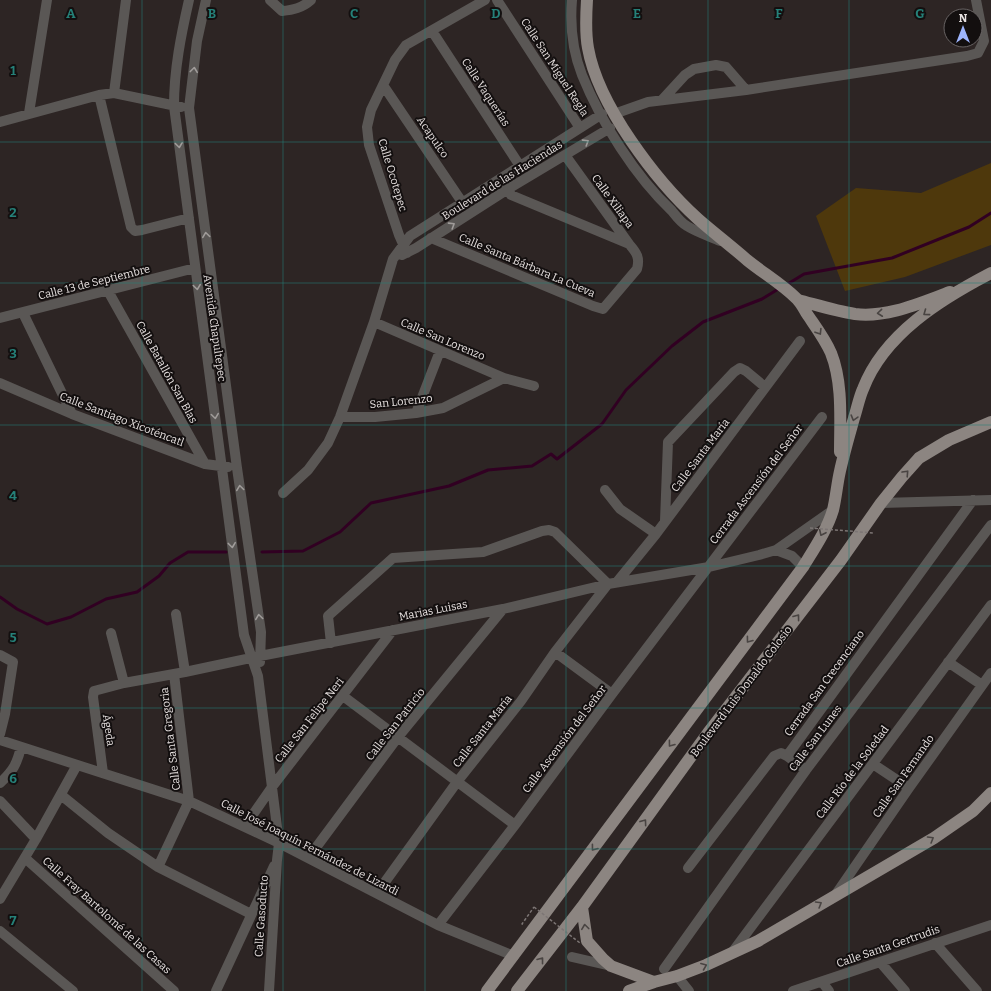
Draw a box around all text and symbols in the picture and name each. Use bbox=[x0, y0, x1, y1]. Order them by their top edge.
text: A bbox=[66, 6, 76, 21]
text: B bbox=[208, 6, 216, 21]
text: C bbox=[350, 6, 358, 21]
text: D bbox=[491, 6, 501, 21]
text: E bbox=[633, 6, 641, 21]
text: F bbox=[775, 6, 783, 21]
text: G bbox=[915, 6, 925, 21]
north arrow bbox=[943, 8, 983, 48]
text: N bbox=[959, 12, 968, 25]
street label: Calle San Miguel Regla bbox=[518, 16, 591, 119]
street label: Calle Vaquerías bbox=[459, 56, 512, 129]
text: 1 bbox=[10, 63, 16, 78]
one-way arrow bbox=[189, 66, 198, 73]
street label: Acapulco bbox=[414, 114, 451, 161]
street label: Calle Ocotepec bbox=[375, 137, 410, 213]
street label: Boulevard de las Haciendas bbox=[440, 138, 565, 223]
one-way arrow bbox=[582, 139, 589, 147]
one-way arrow bbox=[174, 142, 183, 148]
street label: Calle Xiliapa bbox=[589, 172, 636, 231]
text: 2 bbox=[9, 205, 17, 220]
one-way arrow bbox=[448, 222, 455, 230]
street label: Calle Santa Bárbara La Cueva bbox=[457, 231, 597, 300]
one-way arrow bbox=[202, 232, 211, 238]
street label: Calle 13 de Septiembre bbox=[37, 262, 151, 303]
street label: Avenida Chapultepec bbox=[201, 274, 229, 383]
one-way arrow bbox=[192, 284, 201, 291]
one-way arrow bbox=[877, 308, 883, 317]
one-way arrow bbox=[923, 309, 930, 316]
street label: Calle San Lorenzo bbox=[399, 316, 487, 363]
street label: Calle Batallón San Blas bbox=[133, 319, 200, 426]
one-way arrow bbox=[814, 328, 822, 335]
text: 3 bbox=[9, 346, 17, 361]
street label: Calle Santiago Xicoténcatl bbox=[58, 390, 186, 449]
street label: San Lorenzo bbox=[369, 392, 433, 411]
one-way arrow bbox=[210, 413, 219, 419]
one-way arrow bbox=[850, 414, 859, 421]
street label: Calle Santa María bbox=[669, 416, 732, 494]
street label: Cerrada Ascensión del Señor bbox=[707, 422, 806, 547]
one-way arrow bbox=[901, 470, 908, 478]
one-way arrow bbox=[236, 485, 245, 491]
text: 4 bbox=[9, 488, 17, 503]
one-way arrow bbox=[819, 528, 827, 536]
one-way arrow bbox=[228, 542, 237, 548]
street label: Marias Luisas bbox=[398, 597, 468, 624]
one-way arrow bbox=[255, 614, 264, 620]
one-way arrow bbox=[792, 615, 799, 622]
street label: Boulevard Luis Donaldo Colosio bbox=[688, 623, 795, 759]
street label: Cerrada San Crecenciano bbox=[782, 628, 867, 739]
text: 5 bbox=[9, 630, 17, 645]
one-way arrow bbox=[747, 635, 754, 642]
street label: Calle San Felipe Neri bbox=[272, 675, 347, 765]
street label: Calle Ascensión del Señor bbox=[520, 683, 609, 796]
street label: Calle San Patricio bbox=[363, 685, 428, 763]
street label: Calle Santa Gregoria bbox=[158, 687, 183, 791]
street label: Calle Santa María bbox=[450, 692, 515, 770]
street label: Calle San Lunes bbox=[786, 702, 845, 774]
street label: Ágeda bbox=[100, 713, 118, 747]
street label: Calle Río de la Soledad bbox=[813, 723, 892, 821]
street label: Calle San Fernando bbox=[870, 732, 937, 820]
one-way arrow bbox=[669, 739, 676, 746]
text: 6 bbox=[9, 771, 17, 786]
street label: Calle José Joaquín Fernández de Lizardi bbox=[219, 797, 402, 899]
one-way arrow bbox=[639, 820, 646, 827]
one-way arrow bbox=[927, 837, 934, 844]
one-way arrow bbox=[591, 844, 598, 851]
street label: Calle Fray Bartolomé de las Casas bbox=[40, 854, 174, 977]
street label: Calle Gasoducto bbox=[252, 875, 271, 957]
one-way arrow bbox=[815, 902, 822, 909]
text: 7 bbox=[10, 913, 17, 928]
street label: Calle Santa Gertrudis bbox=[835, 923, 942, 970]
one-way arrow bbox=[581, 924, 590, 931]
one-way arrow bbox=[537, 958, 544, 965]
one-way arrow bbox=[701, 962, 708, 970]

